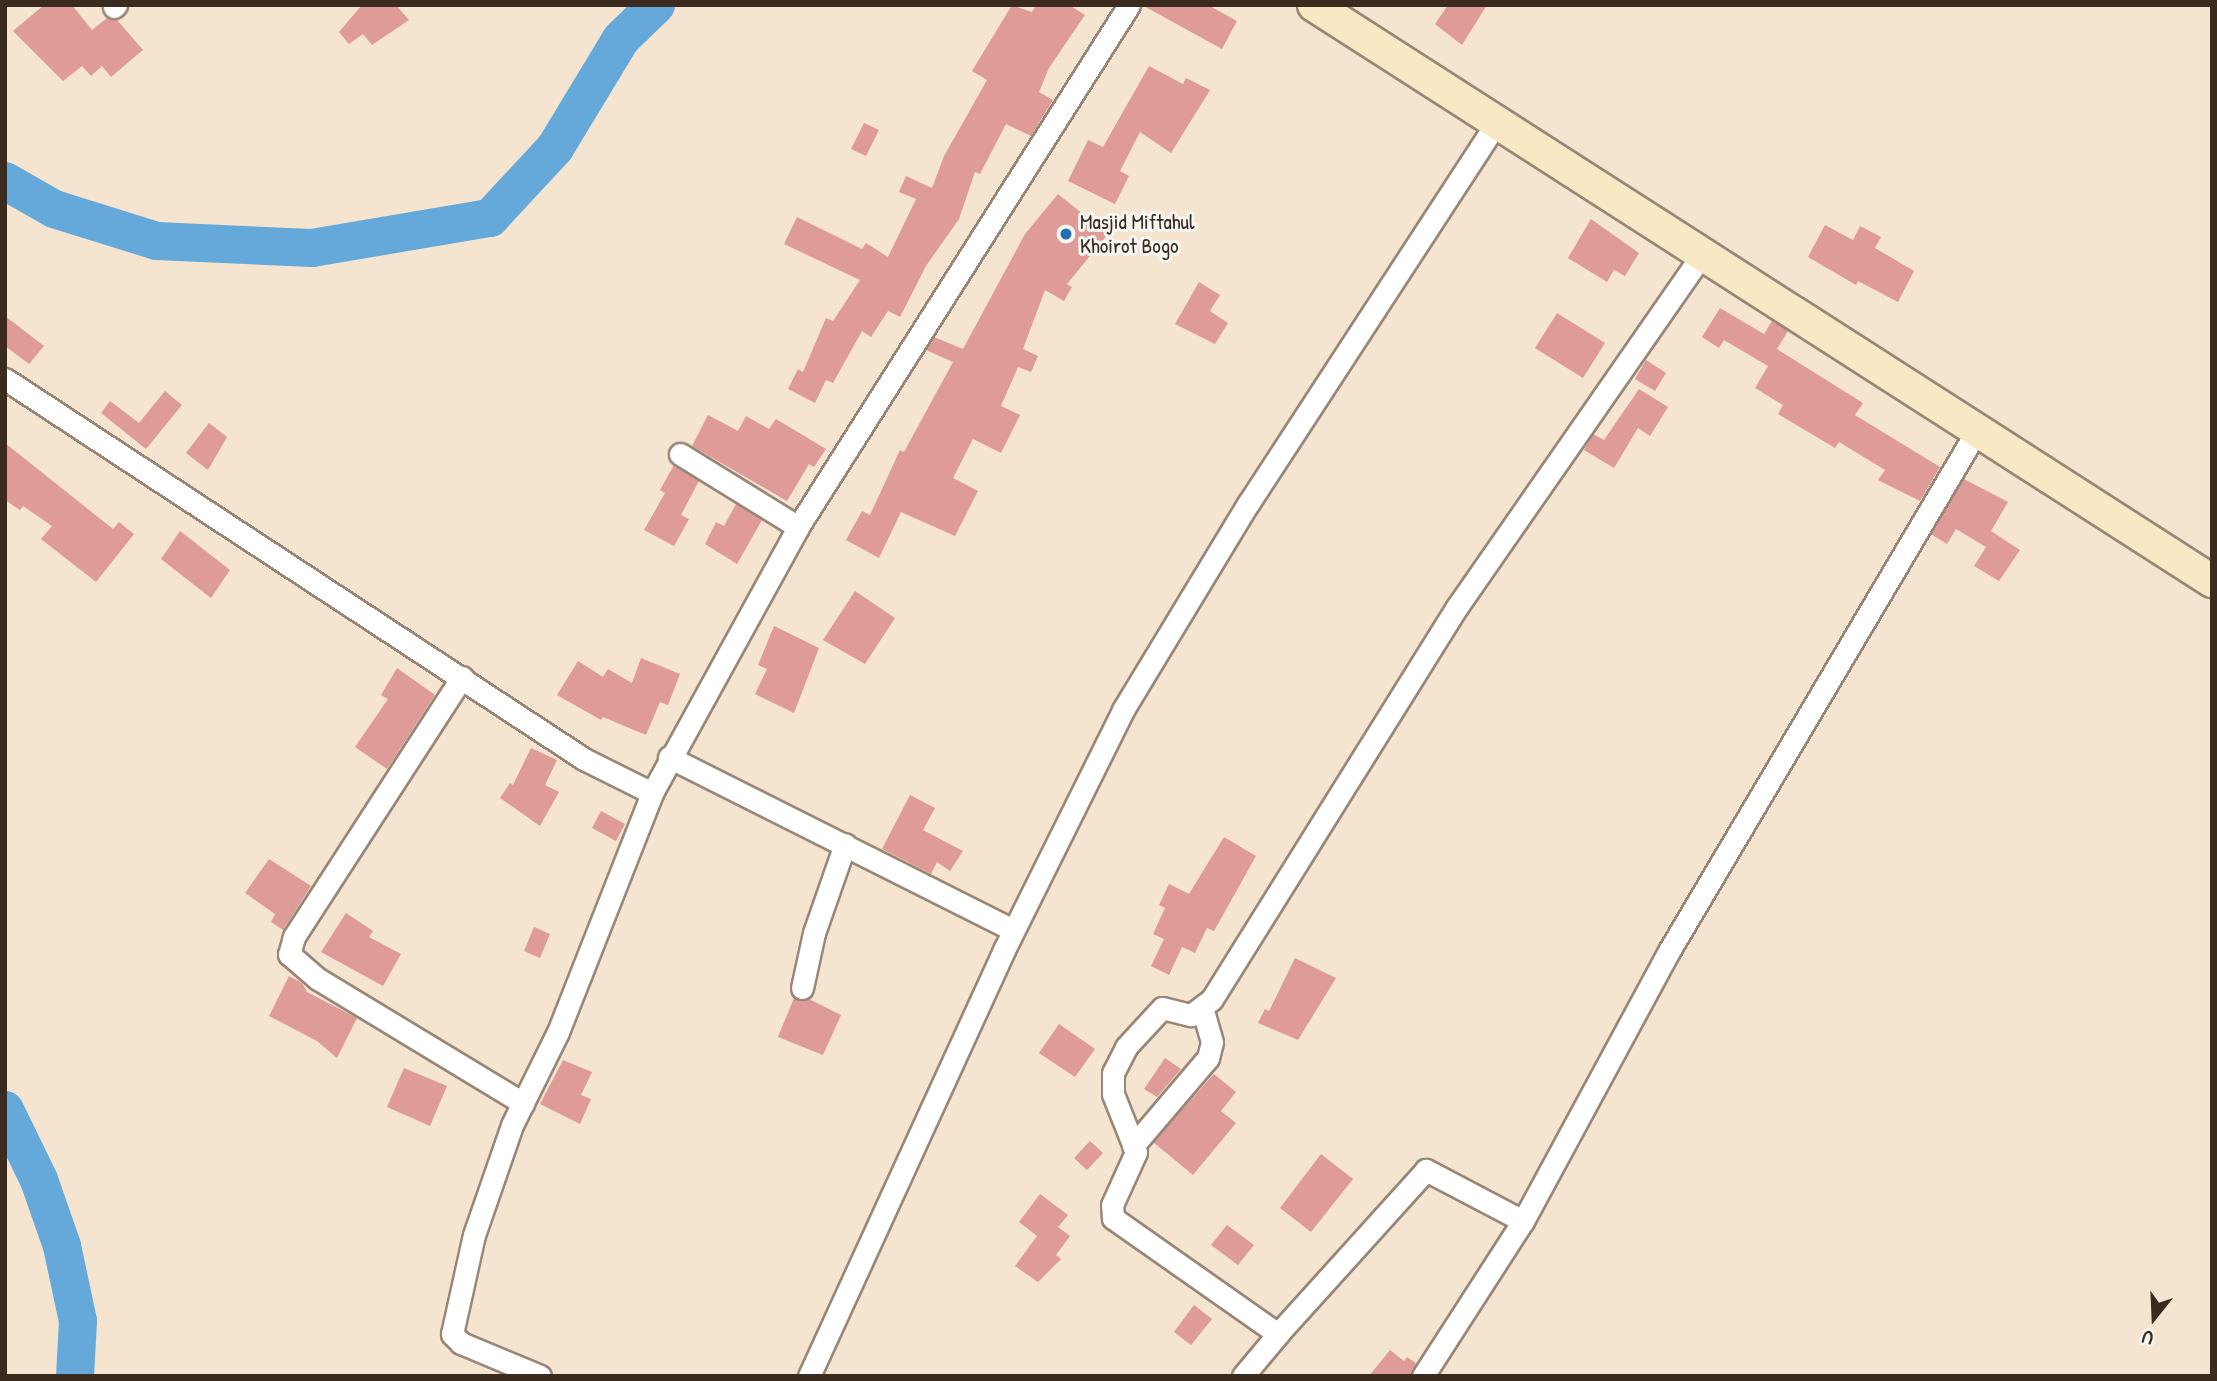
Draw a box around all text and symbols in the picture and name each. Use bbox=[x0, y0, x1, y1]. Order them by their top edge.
place label: Masjid Miftahul Khoirot Bogo bbox=[1080, 209, 1194, 259]
marker: Masjid Miftahul Khoirot Bogo bbox=[1058, 226, 1074, 242]
north arrow bbox=[2119, 1283, 2189, 1353]
text: U bbox=[2139, 1324, 2157, 1352]

